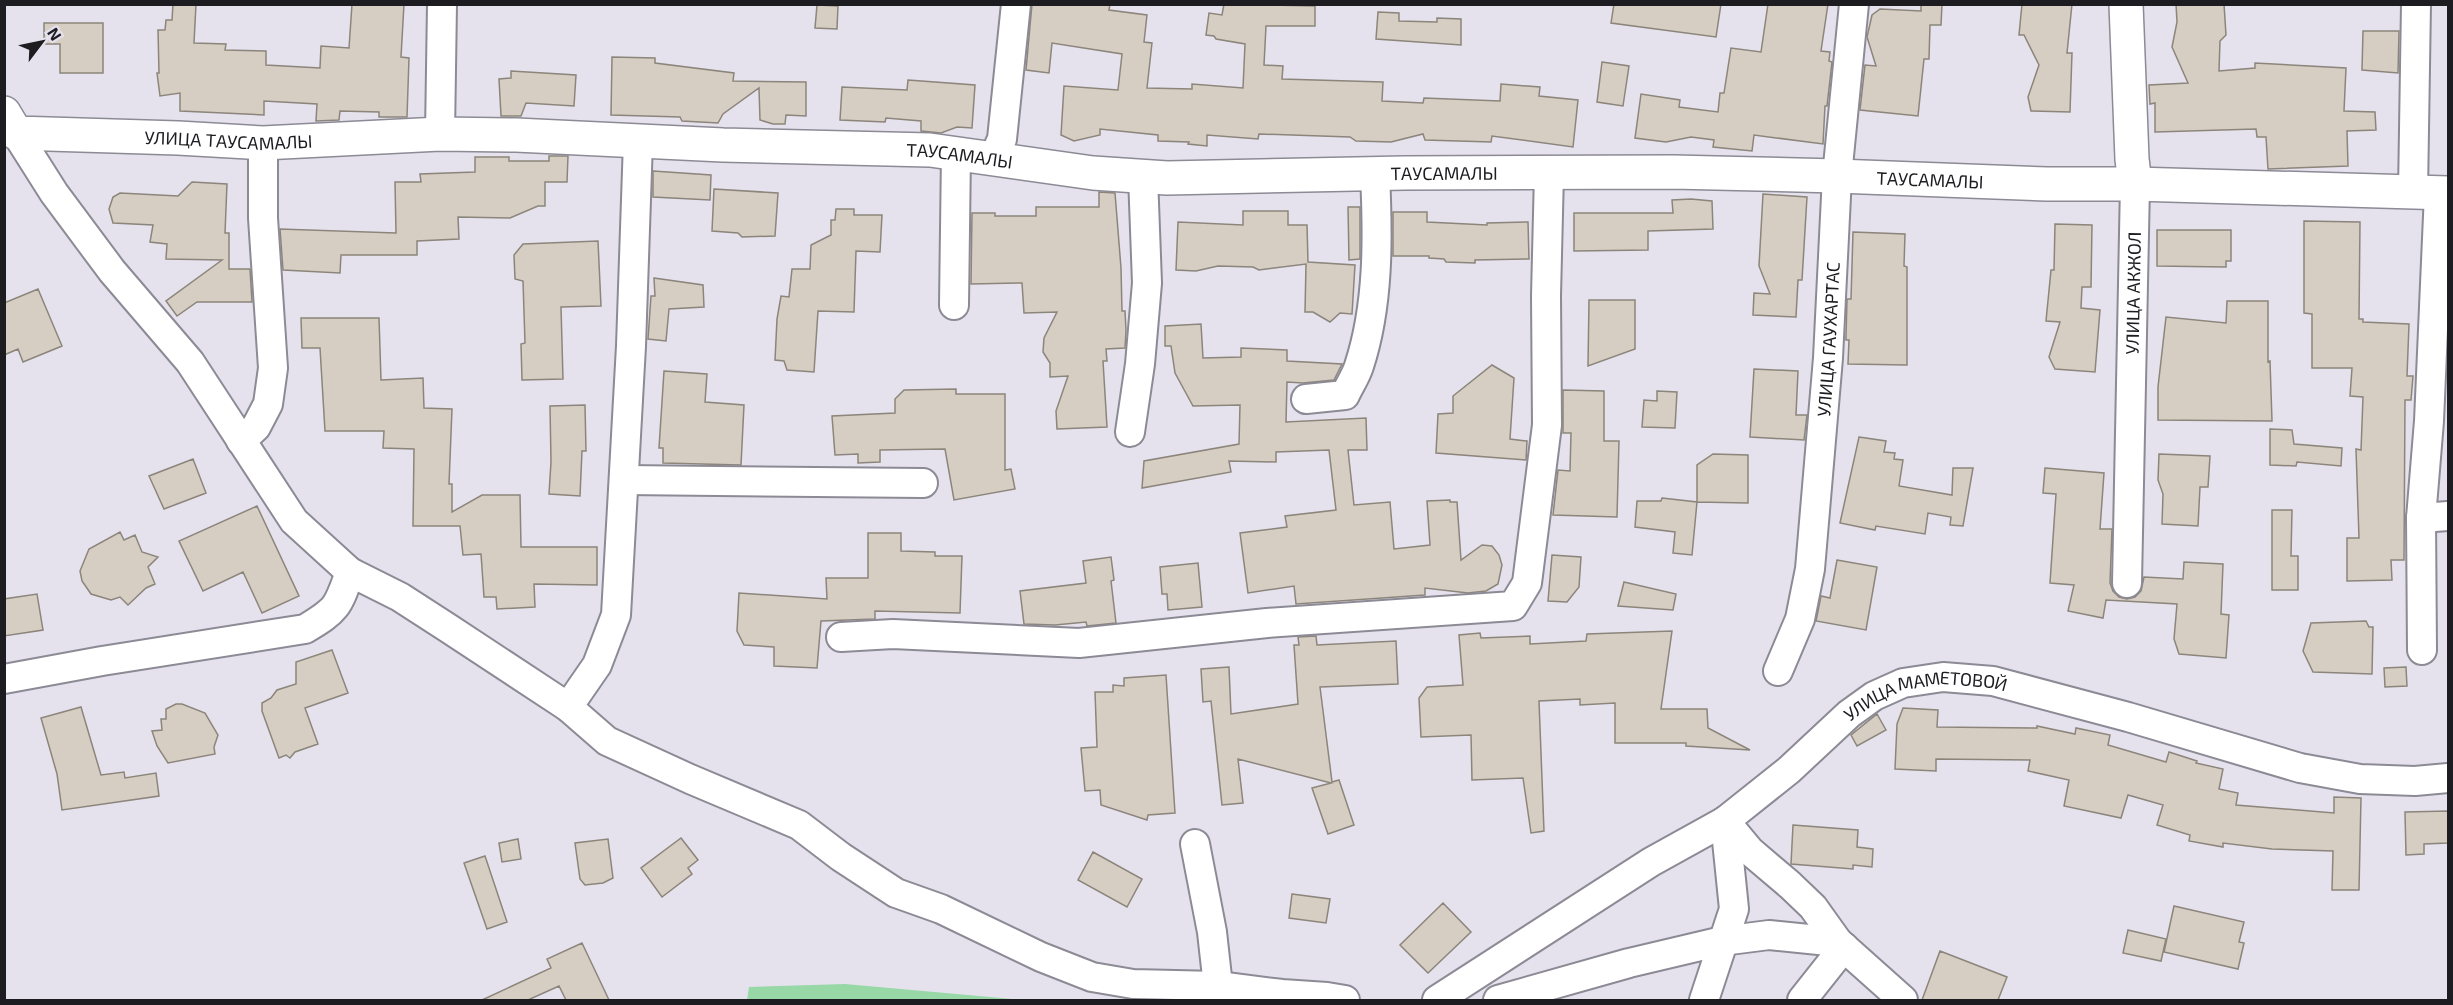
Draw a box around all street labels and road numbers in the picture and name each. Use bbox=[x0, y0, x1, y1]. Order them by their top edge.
street label: УЛИЦА ТАУСАМАЛЫ bbox=[144, 126, 313, 154]
street label: ТАУСАМАЛЫ bbox=[906, 138, 1014, 173]
street label: ТАУСАМАЛЫ bbox=[1390, 162, 1498, 184]
street label: ТАУСАМАЛЫ bbox=[1876, 167, 1984, 193]
street label: УЛИЦА АКЖОЛ bbox=[2121, 231, 2145, 355]
street label: УЛИЦА ГАУХАРТАС bbox=[1812, 261, 1844, 417]
street label: УЛИЦА МАМЕТОВОЙ bbox=[1839, 666, 2010, 725]

